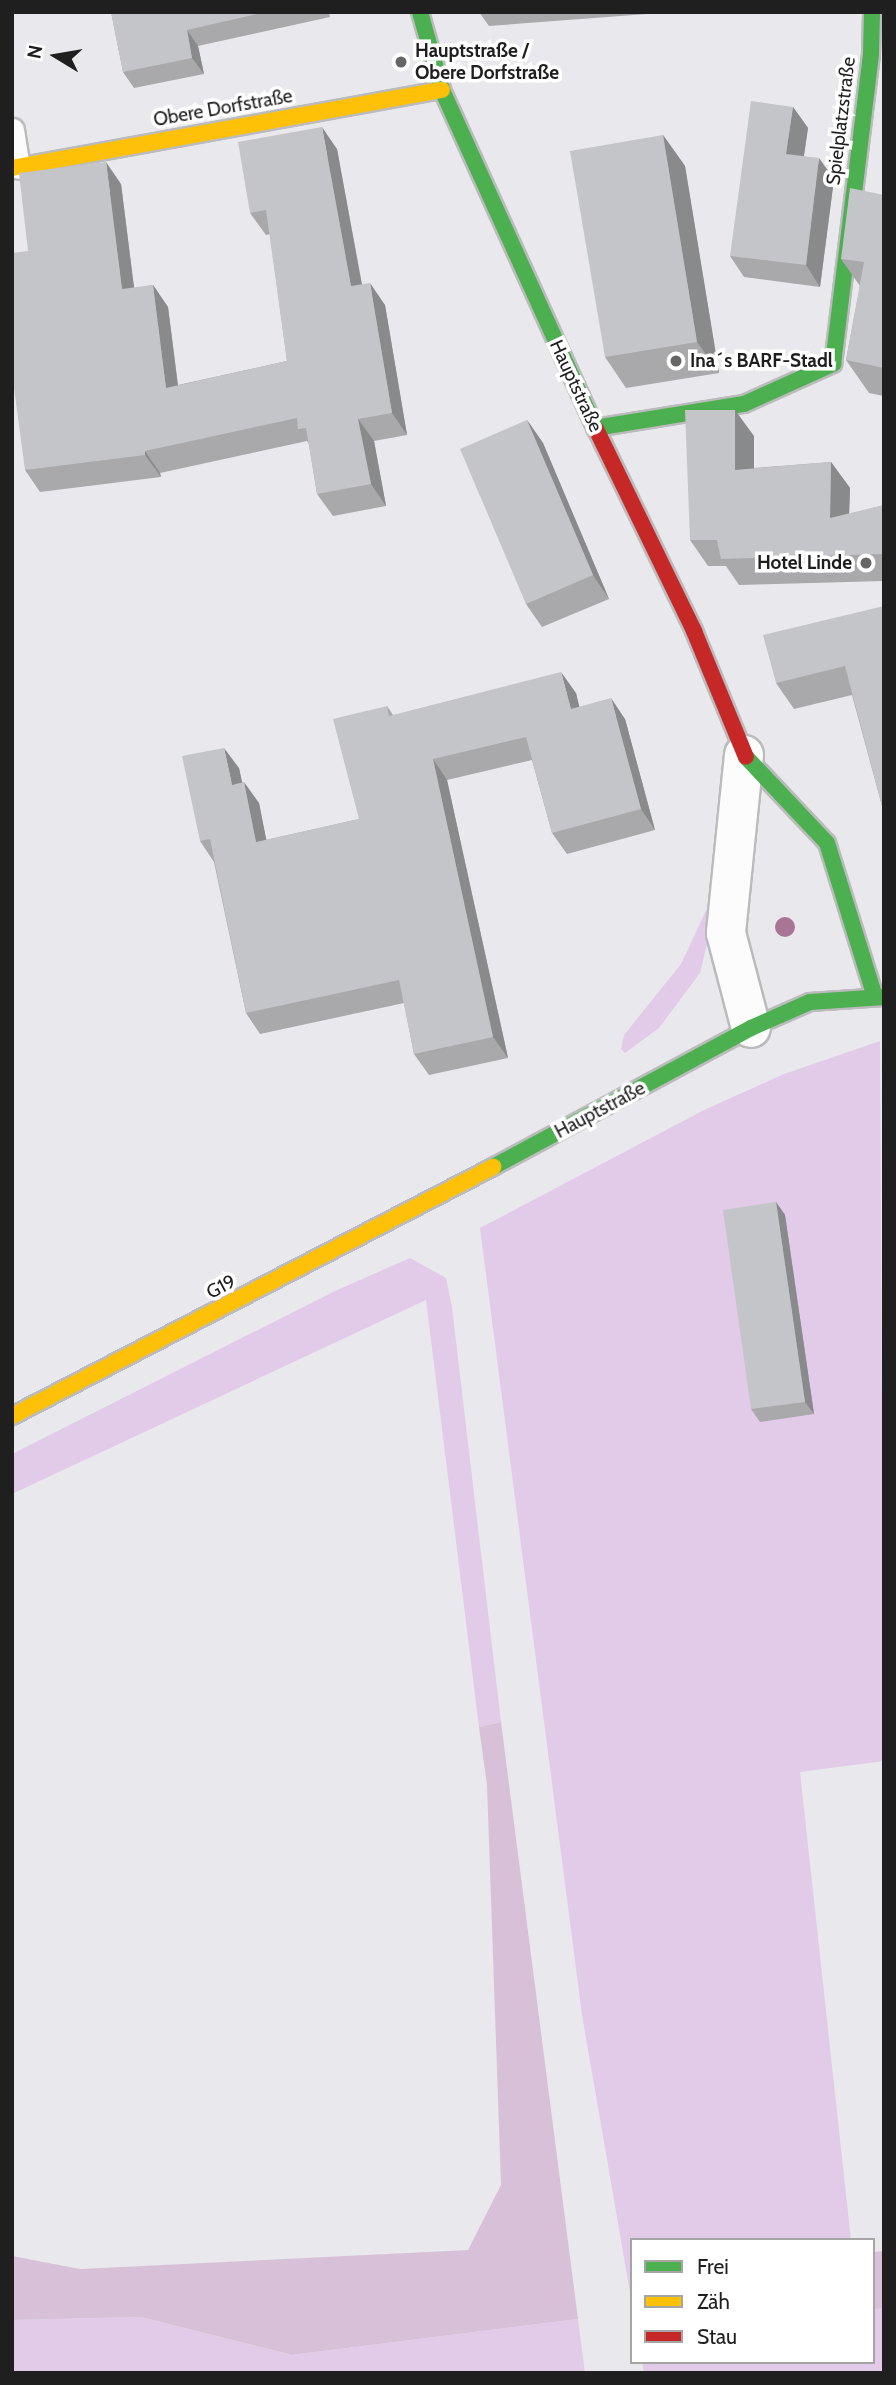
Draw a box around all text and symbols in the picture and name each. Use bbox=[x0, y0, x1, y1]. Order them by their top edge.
north arrow bbox=[21, 21, 91, 91]
place label: Hauptstraße / Obere Dorfstraße bbox=[415, 40, 559, 84]
text: N bbox=[22, 43, 47, 61]
marker: Hauptstraße / Obere Dorfstraße bbox=[393, 54, 409, 70]
street label: Spielplatzstraße bbox=[822, 56, 860, 186]
street label: Obere Dorfstraße bbox=[152, 85, 294, 131]
street label: Hauptstraße bbox=[545, 336, 607, 436]
place label: Ina´s BARF-Stadl bbox=[690, 350, 833, 372]
marker: Ina´s BARF-Stadl bbox=[668, 353, 684, 369]
place label: Hotel Linde bbox=[757, 552, 852, 574]
marker: Hotel Linde bbox=[858, 555, 874, 571]
street label: Hauptstraße bbox=[551, 1077, 649, 1143]
street label: G19 bbox=[203, 1270, 239, 1304]
legend bbox=[630, 2238, 875, 2364]
text: Frei bbox=[697, 2254, 729, 2279]
text: Zäh bbox=[697, 2289, 730, 2314]
text: Stau bbox=[697, 2324, 737, 2349]

